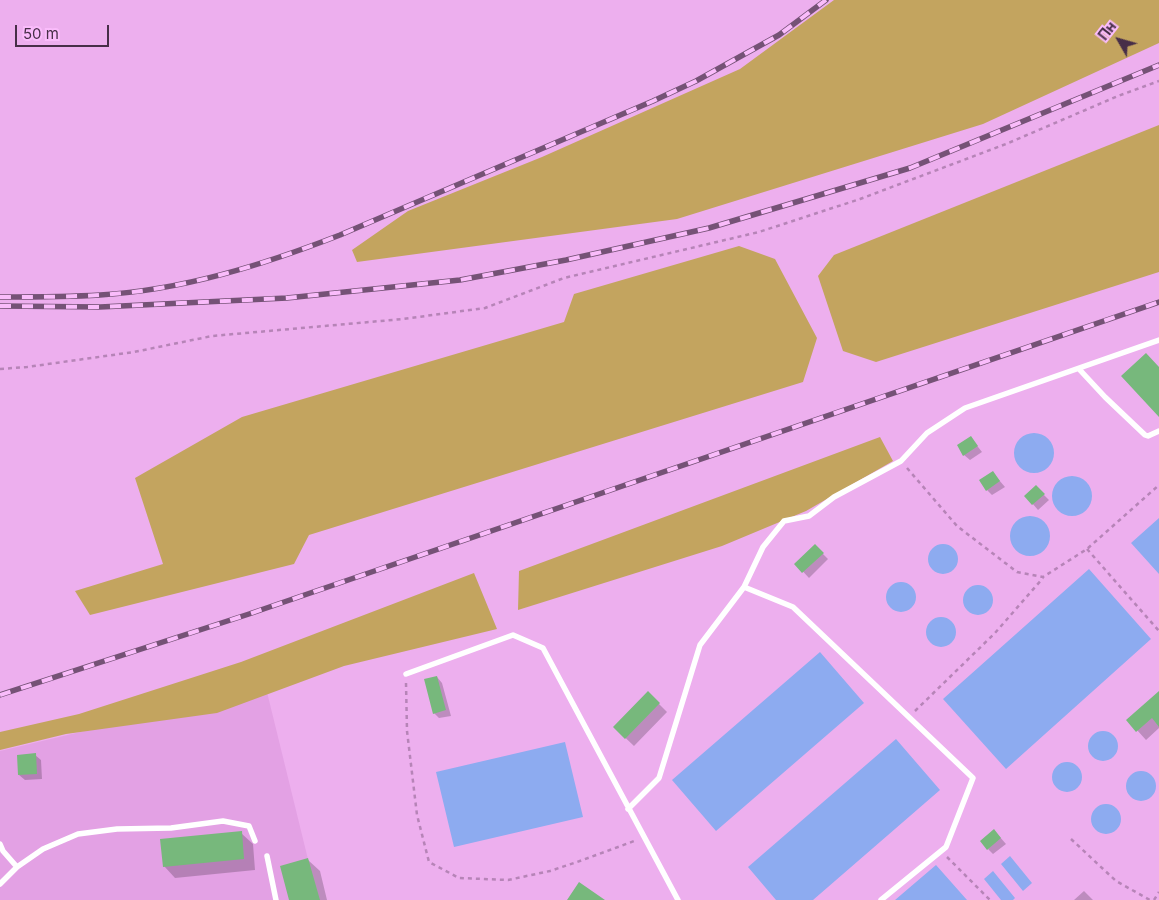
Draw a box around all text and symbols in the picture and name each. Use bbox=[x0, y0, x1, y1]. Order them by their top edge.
scale bar bbox=[18, 15, 111, 47]
north arrow bbox=[1094, 15, 1144, 65]
text: Пн bbox=[1094, 18, 1119, 43]
text: 50 m bbox=[23, 24, 59, 43]

